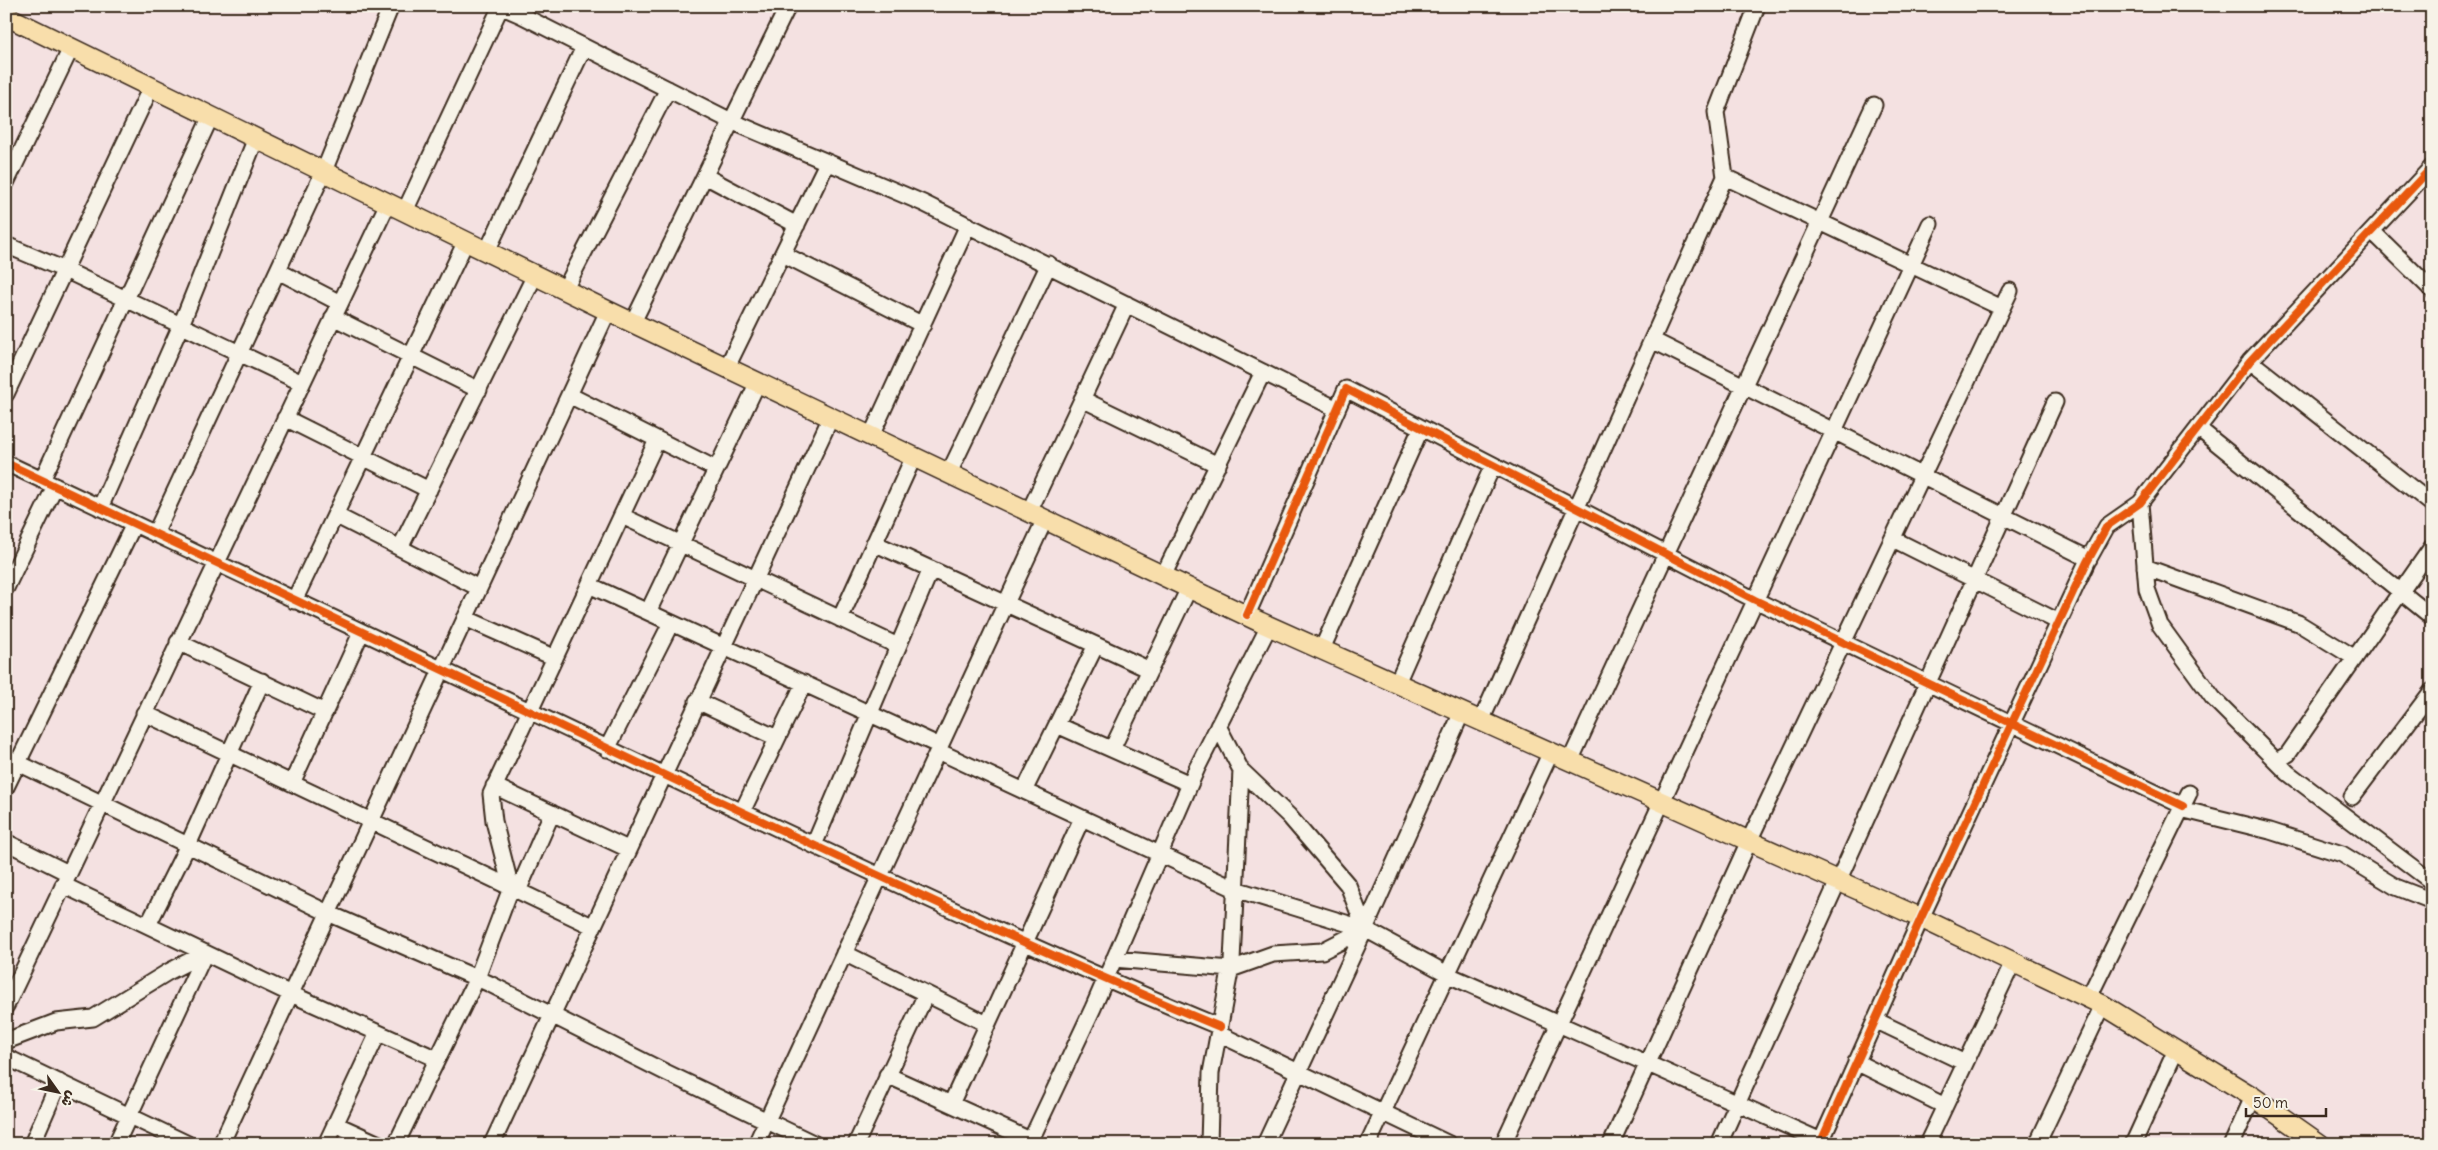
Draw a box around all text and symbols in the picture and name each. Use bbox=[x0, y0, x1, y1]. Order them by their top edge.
north arrow bbox=[32, 1068, 82, 1118]
scale bar bbox=[2246, 1085, 2326, 1117]
text: ش bbox=[57, 1088, 81, 1110]
text: 50 m bbox=[2253, 1093, 2288, 1112]

